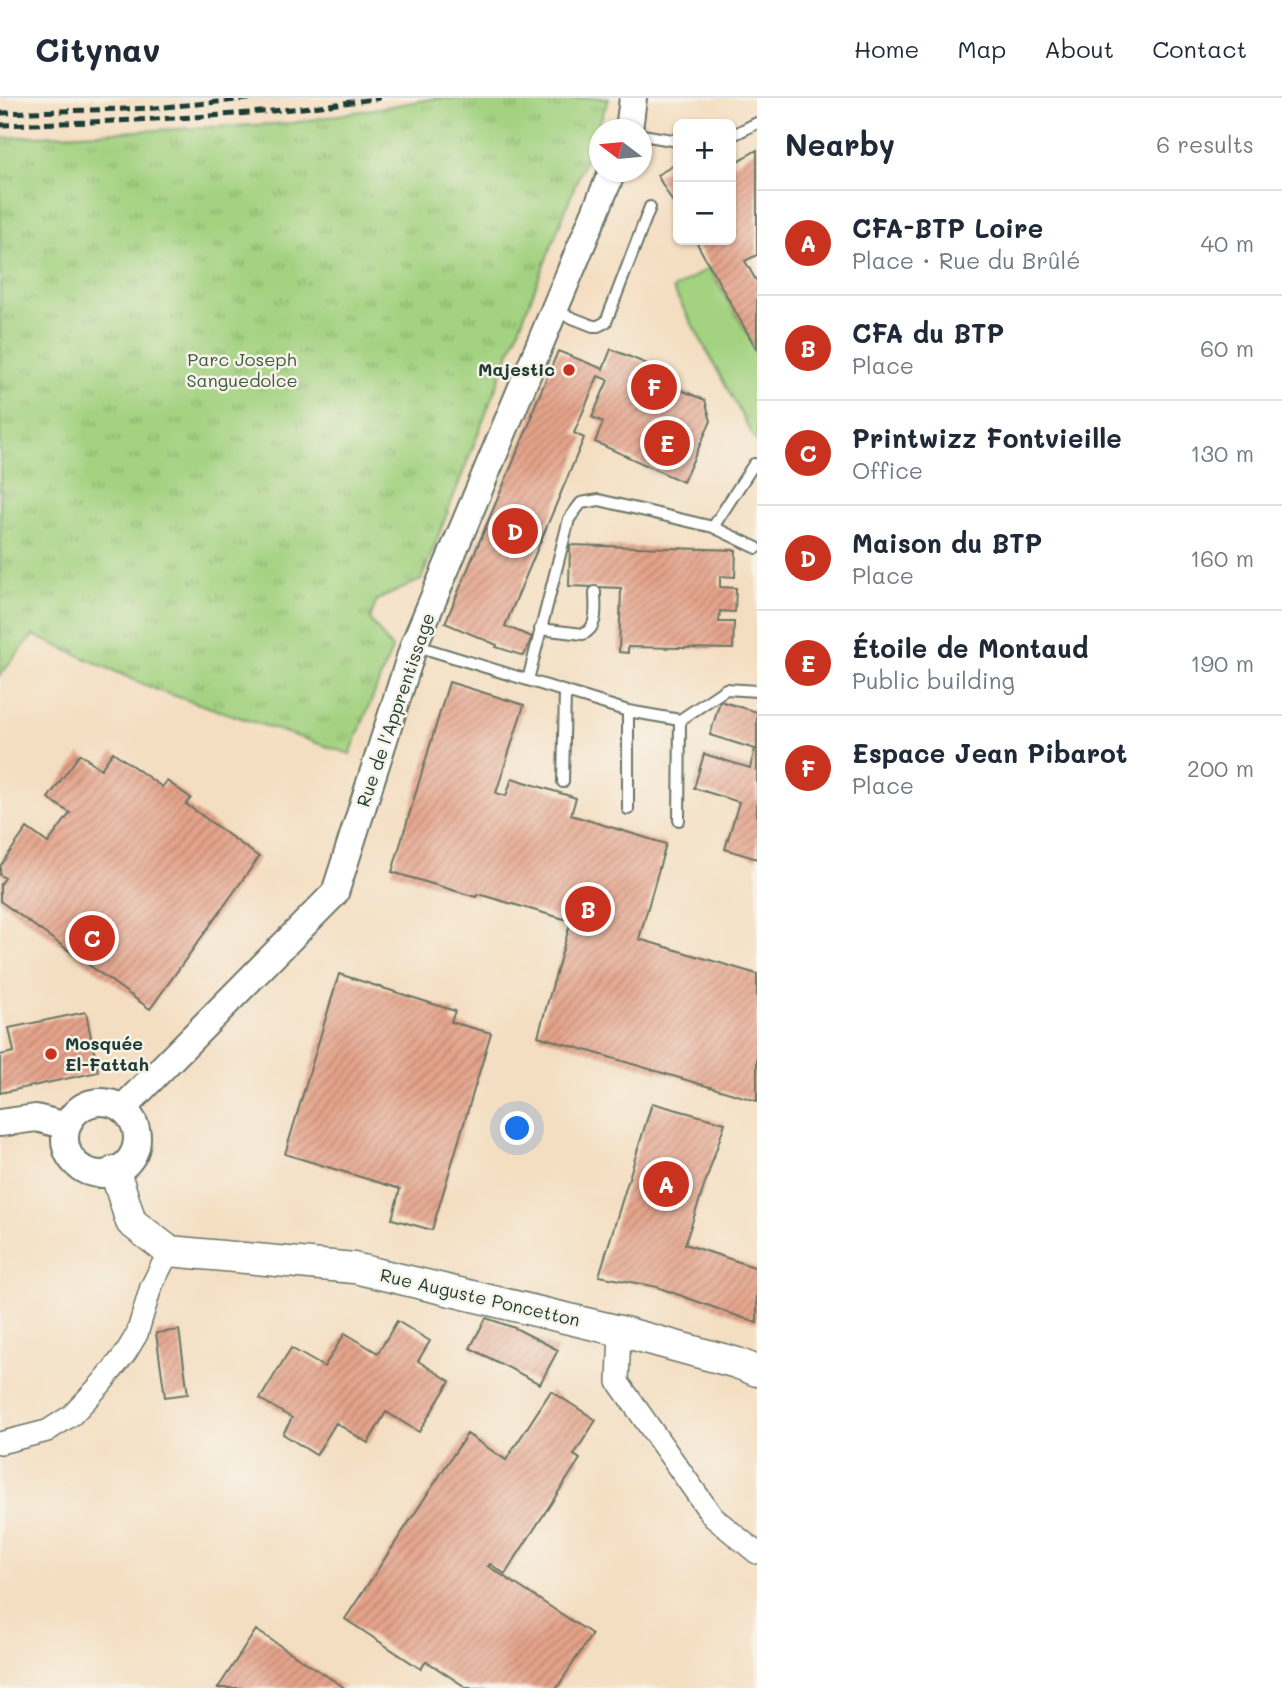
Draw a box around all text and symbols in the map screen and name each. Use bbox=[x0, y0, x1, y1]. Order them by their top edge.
text: Citynav bbox=[35, 27, 160, 70]
text: Home bbox=[854, 33, 919, 64]
text: Map bbox=[957, 33, 1006, 64]
text: About bbox=[1044, 33, 1114, 64]
text: Contact bbox=[1152, 33, 1247, 64]
north arrow bbox=[589, 119, 652, 182]
map controls bbox=[673, 119, 736, 245]
button: + bbox=[673, 119, 736, 182]
text: Nearby bbox=[785, 124, 895, 164]
text: 6 results bbox=[1156, 129, 1254, 159]
button: − bbox=[673, 182, 736, 245]
text: CFA-BTP Loire bbox=[852, 211, 1043, 245]
text: A bbox=[800, 228, 816, 258]
text: 40 m bbox=[1201, 228, 1254, 258]
text: Place · Rue du Brûlé bbox=[852, 245, 1081, 275]
text: CFA du BTP bbox=[852, 316, 1004, 350]
text: B bbox=[800, 333, 816, 363]
text: 60 m bbox=[1200, 333, 1254, 363]
park label: Parc Joseph Sanguedolce bbox=[186, 347, 298, 392]
text: Place bbox=[852, 350, 914, 380]
place label: Majestic bbox=[478, 357, 555, 381]
pin: F bbox=[631, 361, 677, 413]
marker: Majestic bbox=[561, 362, 577, 378]
pin: E bbox=[644, 417, 690, 469]
text: Printwizz Fontvieille bbox=[852, 421, 1122, 455]
text: C bbox=[799, 438, 817, 468]
text: 130 m bbox=[1190, 438, 1254, 468]
text: Office bbox=[852, 455, 923, 485]
pin: D bbox=[492, 505, 538, 557]
text: Maison du BTP bbox=[852, 526, 1042, 560]
text: D bbox=[800, 543, 816, 573]
text: 160 m bbox=[1190, 543, 1254, 573]
text: Place bbox=[852, 560, 914, 590]
street label: Rue de l'Apprentissage bbox=[351, 609, 440, 810]
text: Étoile de Montaud bbox=[852, 631, 1089, 665]
text: E bbox=[801, 648, 815, 678]
text: 190 m bbox=[1190, 648, 1254, 678]
text: Public building bbox=[852, 665, 1015, 695]
text: Espace Jean Pibarot bbox=[852, 736, 1127, 770]
text: F bbox=[801, 753, 815, 783]
text: 200 m bbox=[1187, 753, 1254, 783]
text: Place bbox=[852, 770, 914, 800]
pin: B bbox=[565, 883, 611, 935]
pin: C bbox=[69, 912, 115, 964]
place label: Mosquée El-Fattah bbox=[65, 1031, 149, 1076]
marker: Mosquée El-Fattah bbox=[43, 1046, 59, 1062]
your location bbox=[500, 1111, 534, 1145]
pin: A bbox=[643, 1158, 689, 1210]
street label: Rue Auguste Poncetton bbox=[378, 1262, 582, 1332]

